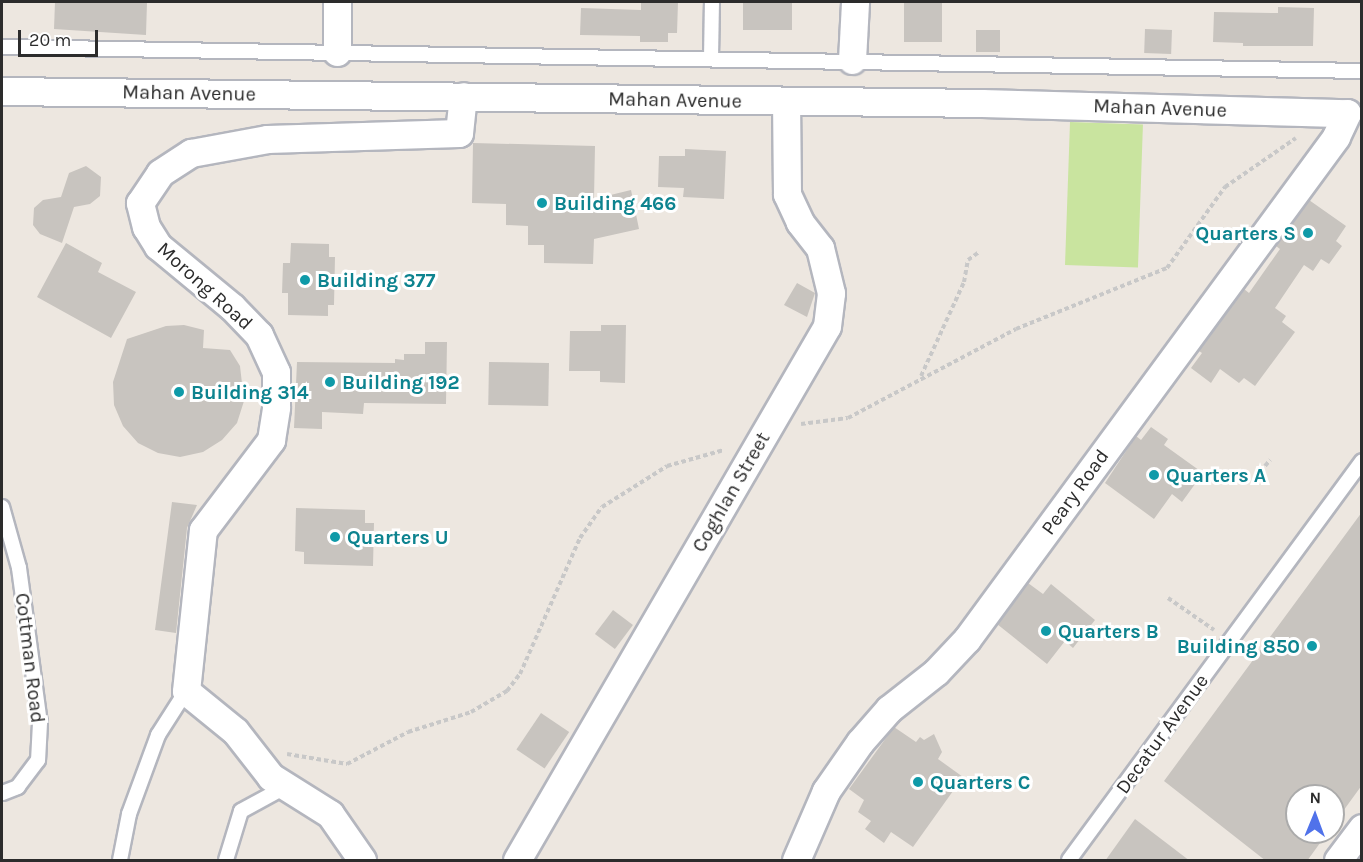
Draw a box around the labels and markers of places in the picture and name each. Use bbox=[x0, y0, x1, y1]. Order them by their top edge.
place label: Building 466 bbox=[554, 191, 676, 215]
marker: Building 466 bbox=[535, 196, 549, 210]
place label: Quarters S bbox=[1195, 221, 1296, 245]
marker: Quarters S bbox=[1301, 226, 1315, 240]
place label: Building 377 bbox=[317, 268, 435, 292]
marker: Building 377 bbox=[298, 273, 312, 287]
place label: Building 192 bbox=[342, 370, 460, 394]
marker: Building 192 bbox=[323, 375, 337, 389]
place label: Building 314 bbox=[191, 380, 309, 404]
marker: Building 314 bbox=[172, 385, 186, 399]
place label: Quarters A bbox=[1166, 463, 1266, 487]
marker: Quarters A bbox=[1147, 468, 1161, 482]
place label: Quarters U bbox=[347, 525, 449, 549]
marker: Quarters U bbox=[328, 530, 342, 544]
place label: Quarters B bbox=[1058, 619, 1159, 643]
marker: Quarters B bbox=[1039, 624, 1053, 638]
place label: Building 850 bbox=[1177, 634, 1300, 658]
marker: Building 850 bbox=[1305, 639, 1319, 653]
place label: Quarters C bbox=[930, 770, 1030, 794]
marker: Quarters C bbox=[911, 775, 925, 789]

